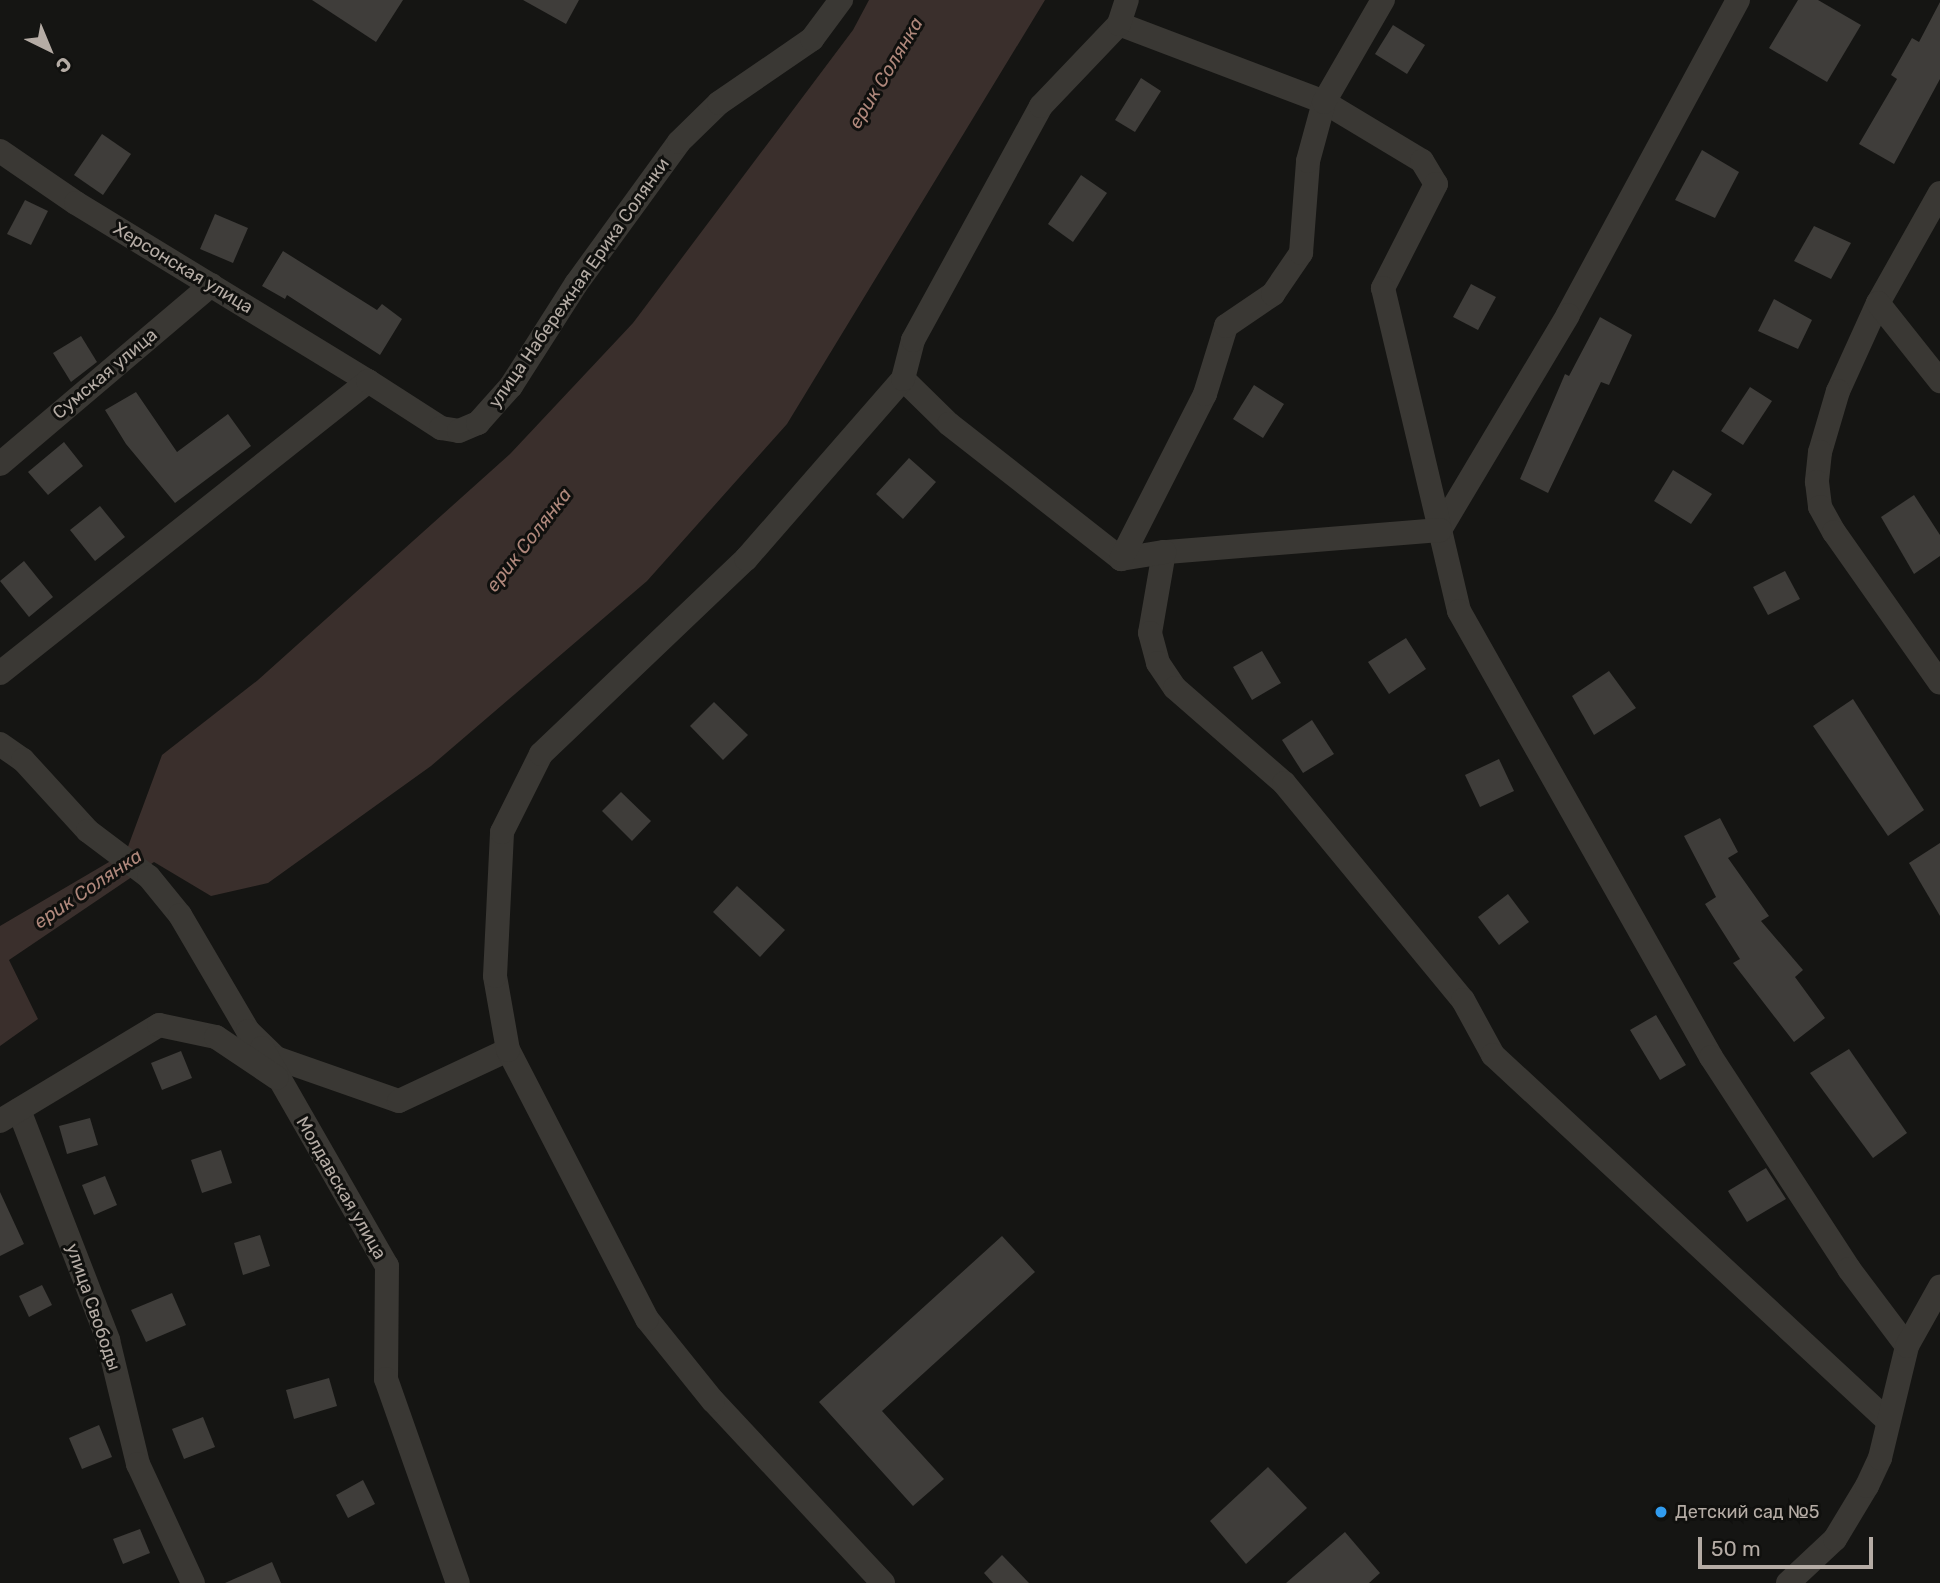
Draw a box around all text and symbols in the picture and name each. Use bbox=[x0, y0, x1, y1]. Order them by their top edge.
water label: ерик Солянка bbox=[844, 13, 928, 133]
north arrow bbox=[14, 14, 84, 84]
text: С bbox=[51, 52, 76, 78]
street label: улица Набережная Ерика Солянки bbox=[484, 154, 674, 412]
street label: Херсонская улица bbox=[109, 218, 257, 318]
street label: Сумская улица bbox=[48, 324, 162, 424]
water label: ерик Солянка bbox=[481, 483, 577, 597]
water label: ерик Солянка bbox=[30, 844, 146, 934]
street label: Молдавская улица bbox=[291, 1113, 391, 1263]
street label: улица Свободы bbox=[61, 1241, 125, 1373]
place label: Детский сад №5 bbox=[1675, 1501, 1820, 1523]
marker: Детский сад №5 bbox=[1653, 1504, 1669, 1520]
scale bar bbox=[1702, 1524, 1877, 1568]
text: 50 m bbox=[1711, 1536, 1761, 1561]

